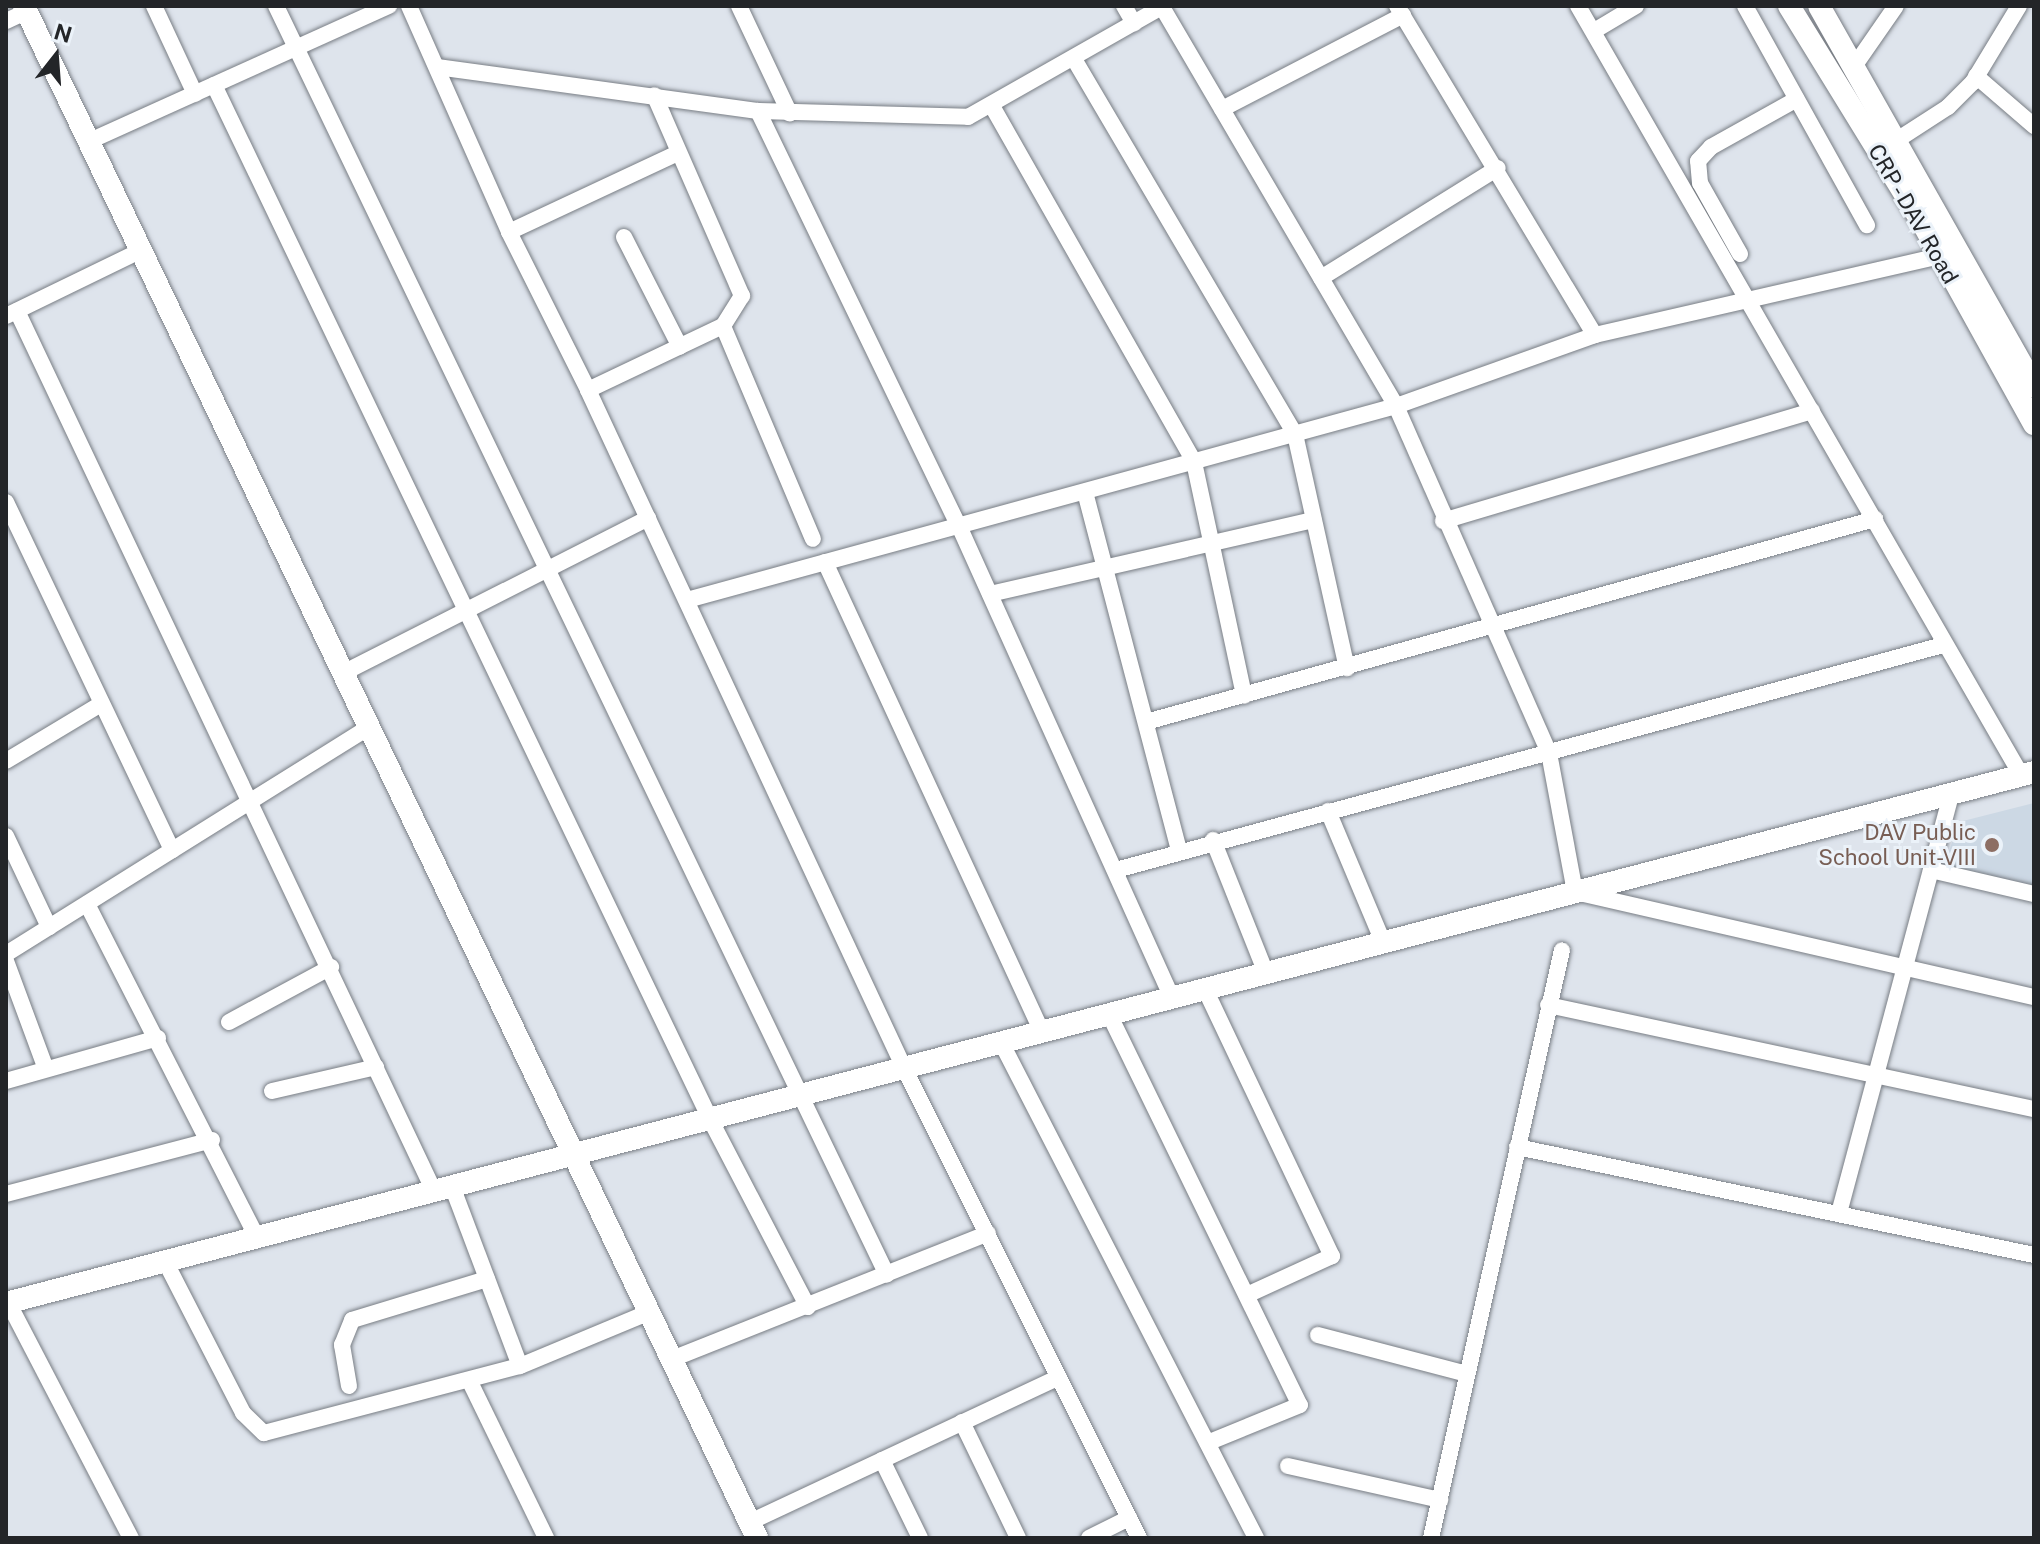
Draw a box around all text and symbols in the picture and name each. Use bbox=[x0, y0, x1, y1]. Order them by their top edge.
north arrow bbox=[16, 16, 96, 96]
text: N bbox=[51, 18, 75, 48]
street label: CRP - DAV Road bbox=[1861, 137, 1965, 291]
place label: DAV Public School Unit-VIII bbox=[1818, 819, 1976, 870]
marker: DAV Public School Unit-VIII bbox=[1983, 836, 2001, 854]

